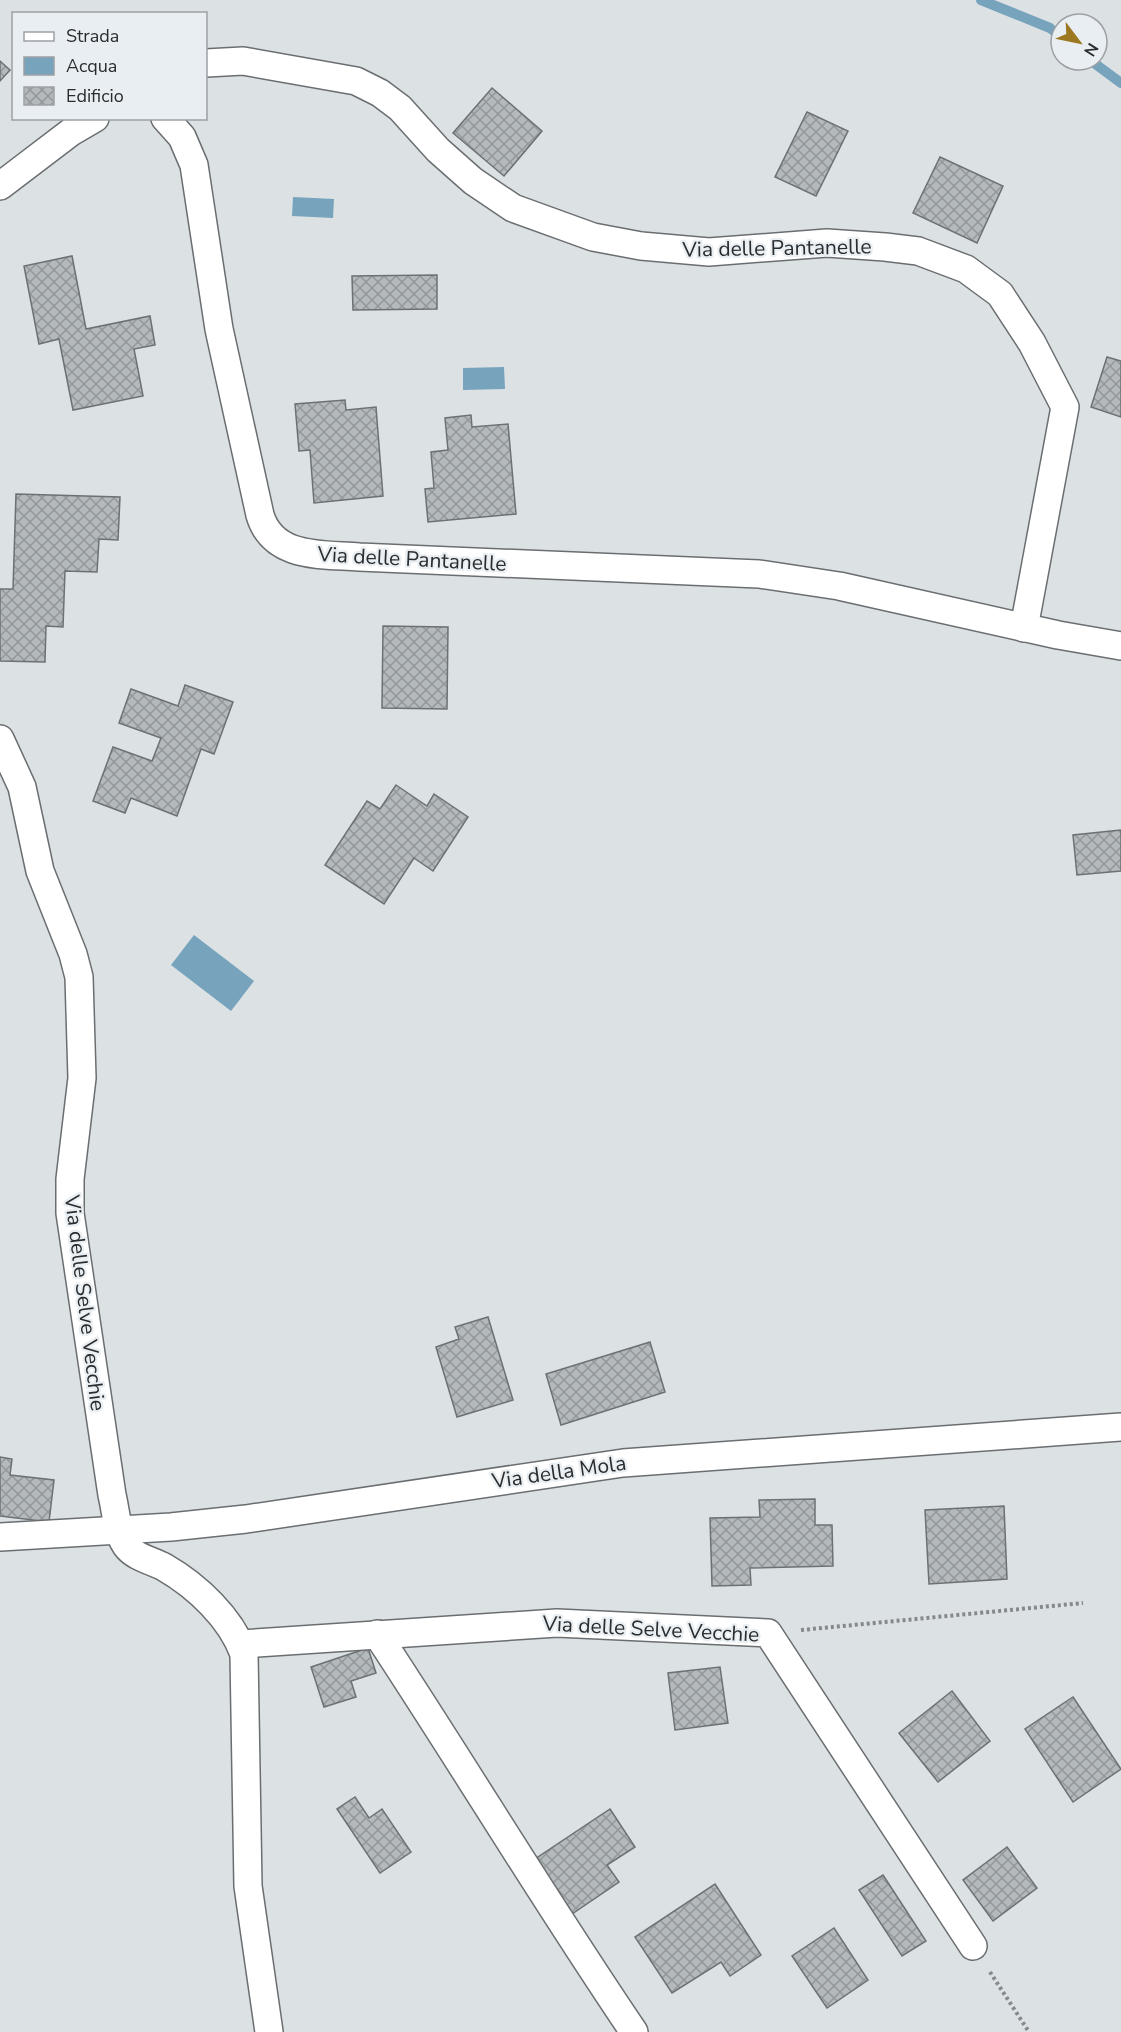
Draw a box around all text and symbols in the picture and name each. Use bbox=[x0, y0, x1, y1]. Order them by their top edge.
legend bbox=[12, 12, 207, 120]
north arrow bbox=[1049, 12, 1109, 72]
text: Strada bbox=[66, 24, 119, 48]
text: N bbox=[1078, 39, 1103, 60]
text: Acqua bbox=[66, 54, 117, 78]
text: Edificio bbox=[66, 84, 124, 108]
street label: Via delle Pantanelle bbox=[681, 232, 872, 264]
street label: Via delle Pantanelle bbox=[316, 540, 507, 578]
street label: Via delle Selve Vecchie bbox=[58, 1193, 112, 1412]
street label: Via della Mola bbox=[489, 1449, 628, 1495]
street label: Via delle Selve Vecchie bbox=[541, 1609, 760, 1649]

